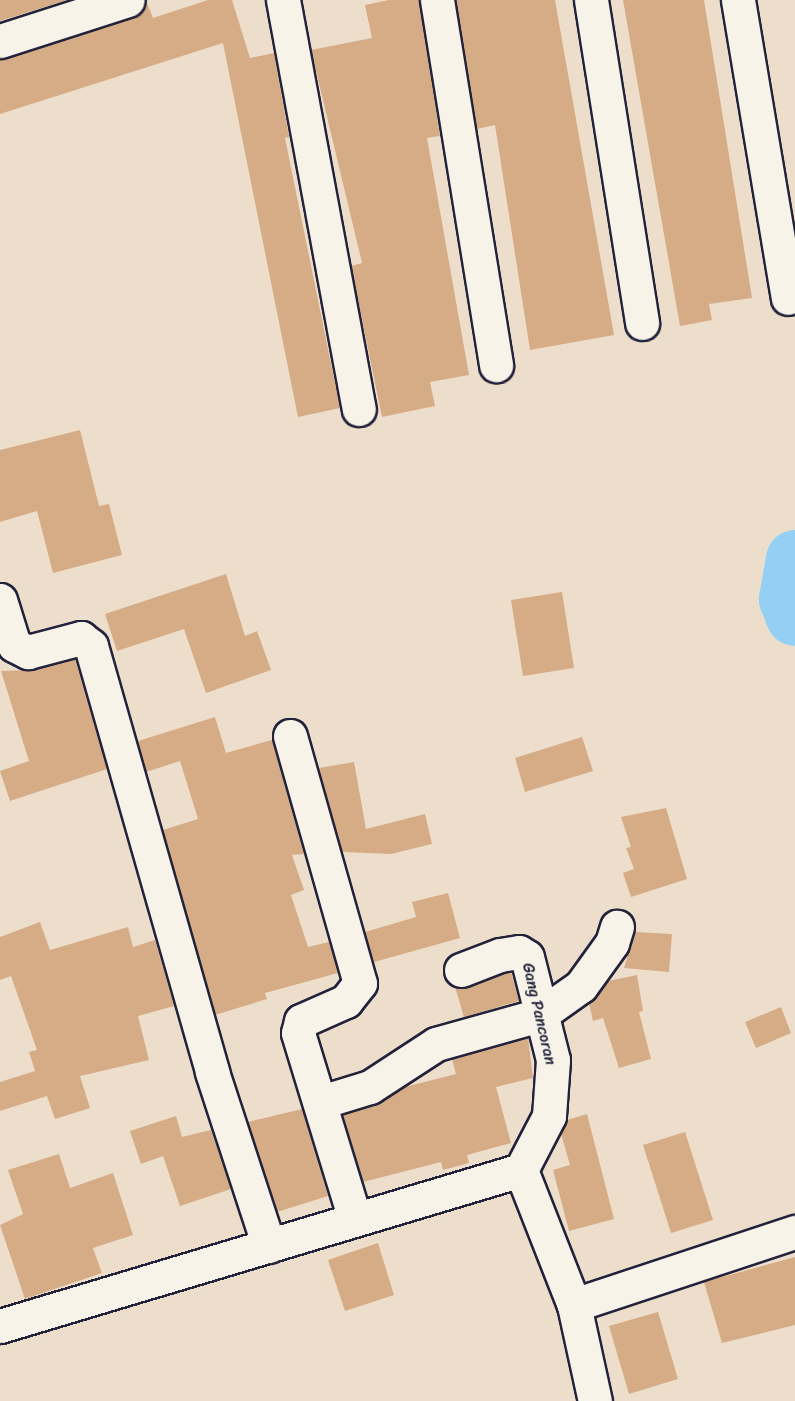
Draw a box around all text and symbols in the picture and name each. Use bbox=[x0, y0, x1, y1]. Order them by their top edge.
street label: Gang Pancoran bbox=[518, 961, 560, 1067]

